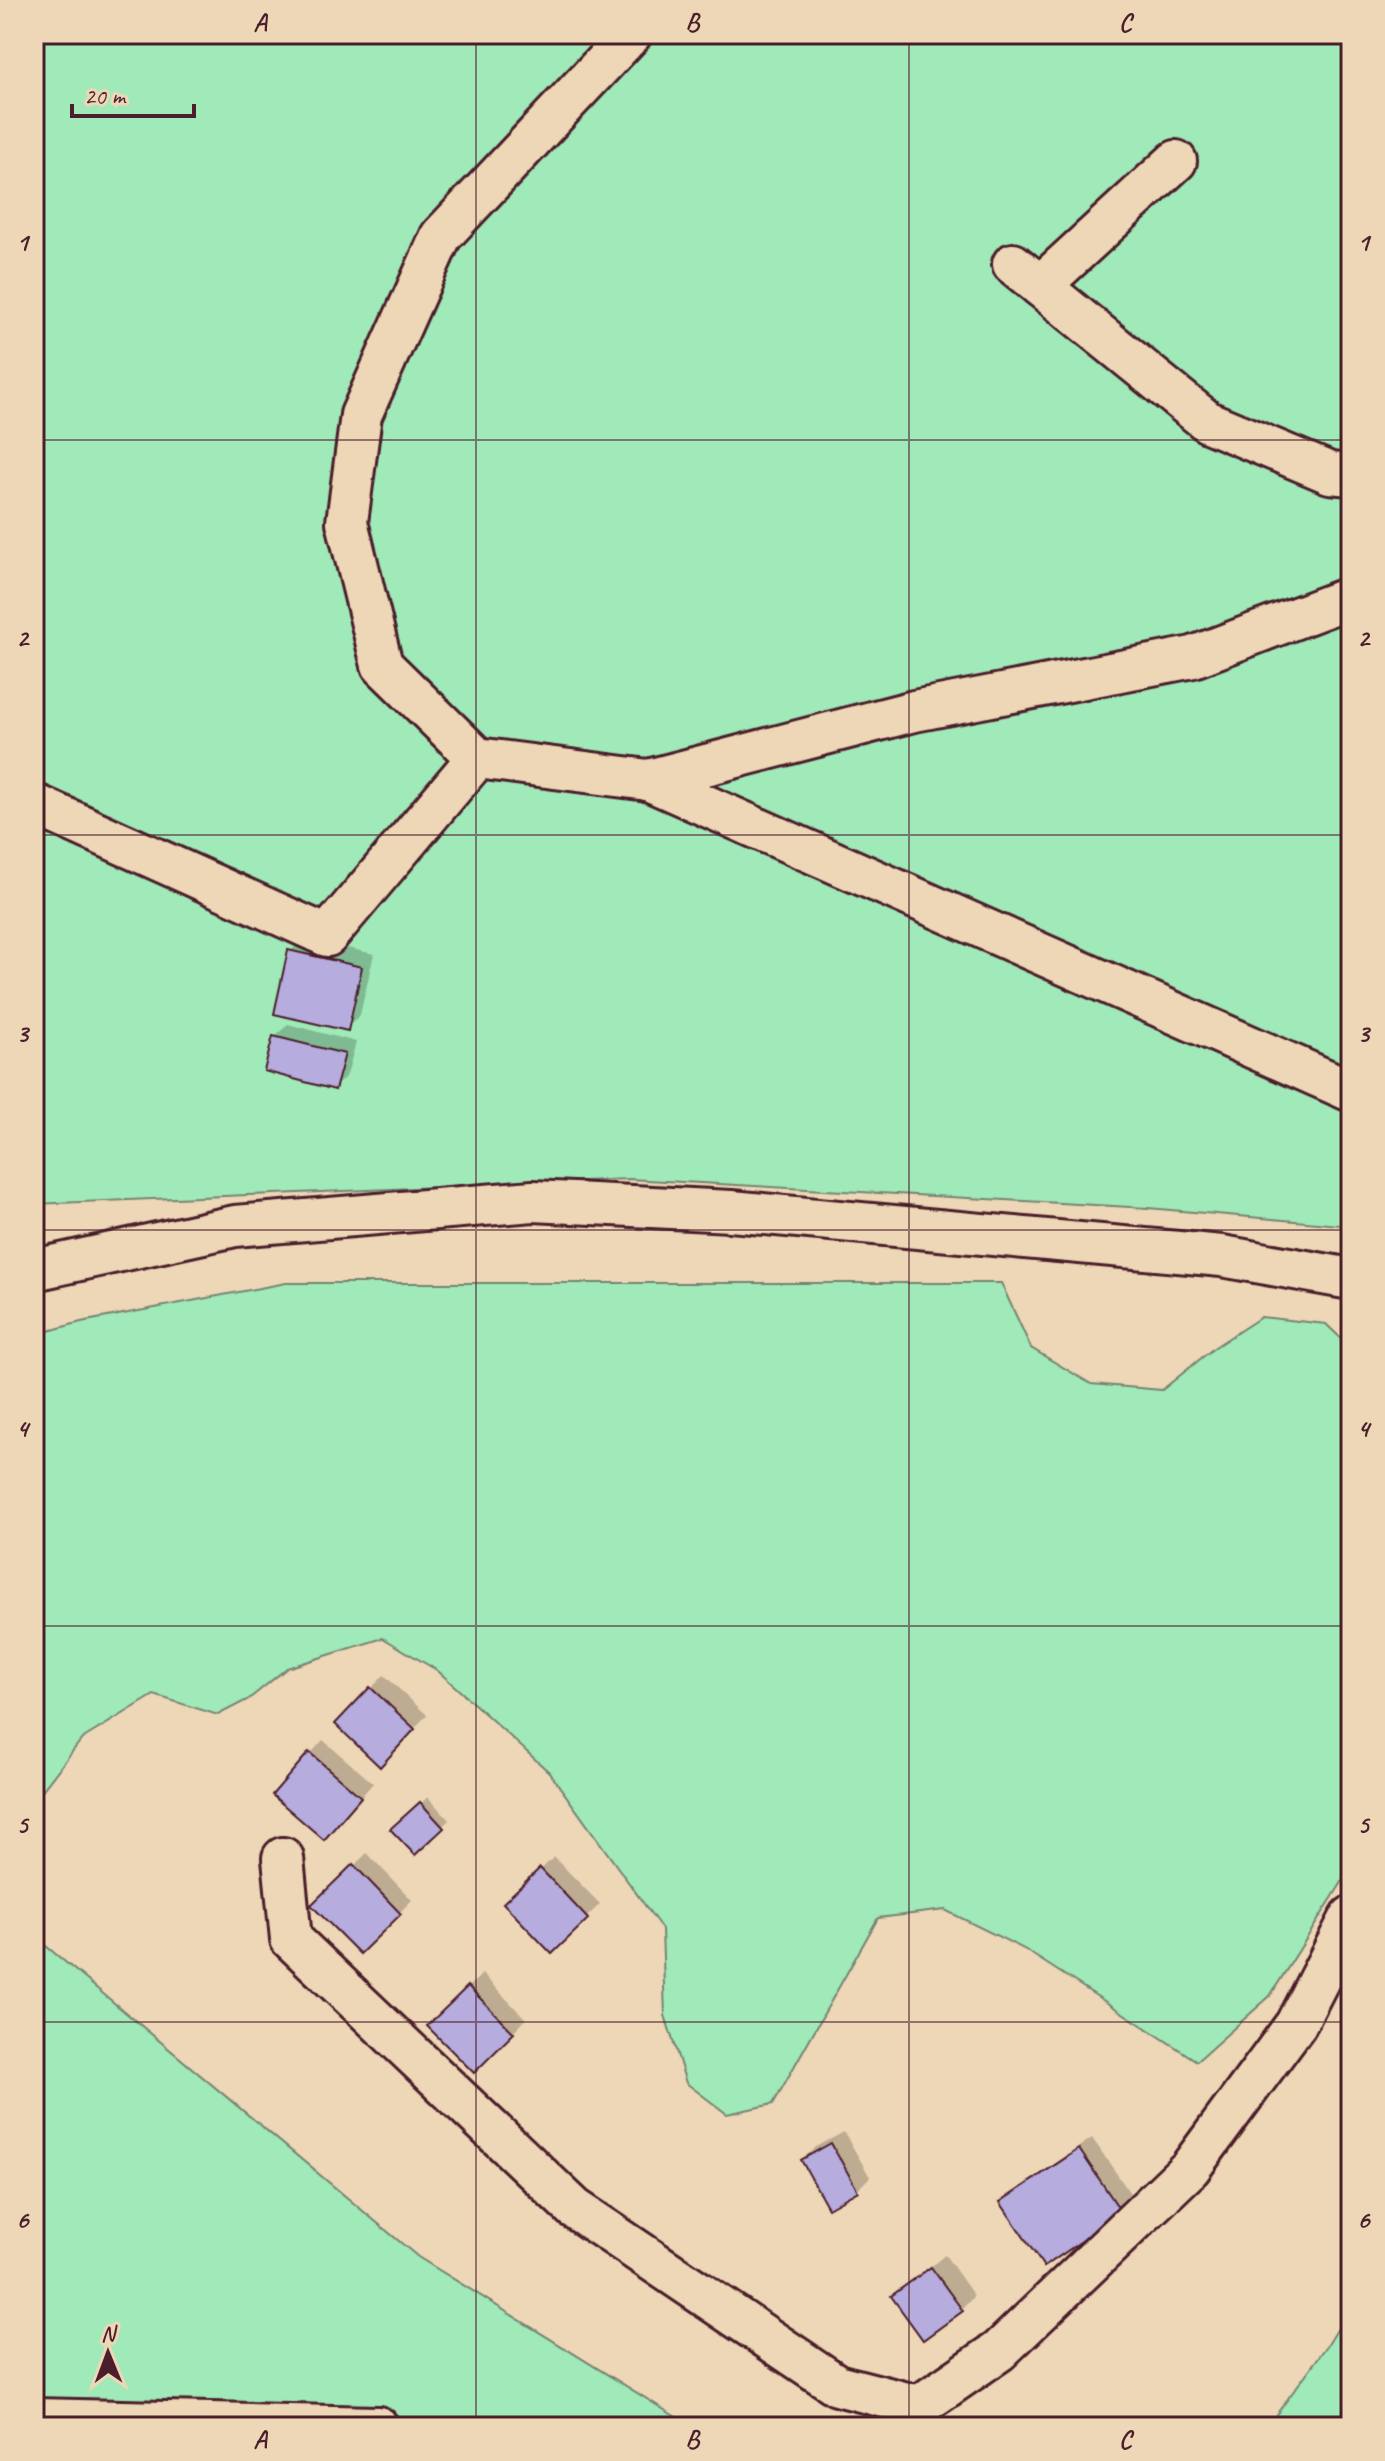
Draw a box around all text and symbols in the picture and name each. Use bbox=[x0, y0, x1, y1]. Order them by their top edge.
text: A bbox=[253, 6, 268, 39]
text: B bbox=[685, 6, 701, 39]
text: C bbox=[1119, 6, 1135, 39]
scale bar bbox=[72, 68, 194, 118]
text: 20 m bbox=[84, 81, 127, 111]
text: 1 bbox=[16, 226, 31, 259]
text: 1 bbox=[1357, 226, 1372, 259]
text: 2 bbox=[16, 621, 30, 654]
text: 2 bbox=[1357, 621, 1371, 654]
text: 3 bbox=[16, 1017, 30, 1050]
text: 3 bbox=[1357, 1017, 1371, 1050]
text: 4 bbox=[16, 1412, 31, 1445]
text: 4 bbox=[1357, 1412, 1372, 1445]
text: 5 bbox=[16, 1808, 30, 1841]
text: 5 bbox=[1357, 1808, 1371, 1841]
text: 6 bbox=[16, 2203, 30, 2236]
text: 6 bbox=[1357, 2203, 1371, 2236]
north arrow bbox=[68, 2313, 148, 2393]
text: N bbox=[101, 2320, 118, 2348]
text: A bbox=[253, 2423, 268, 2456]
text: B bbox=[685, 2423, 701, 2456]
text: C bbox=[1119, 2423, 1135, 2456]

